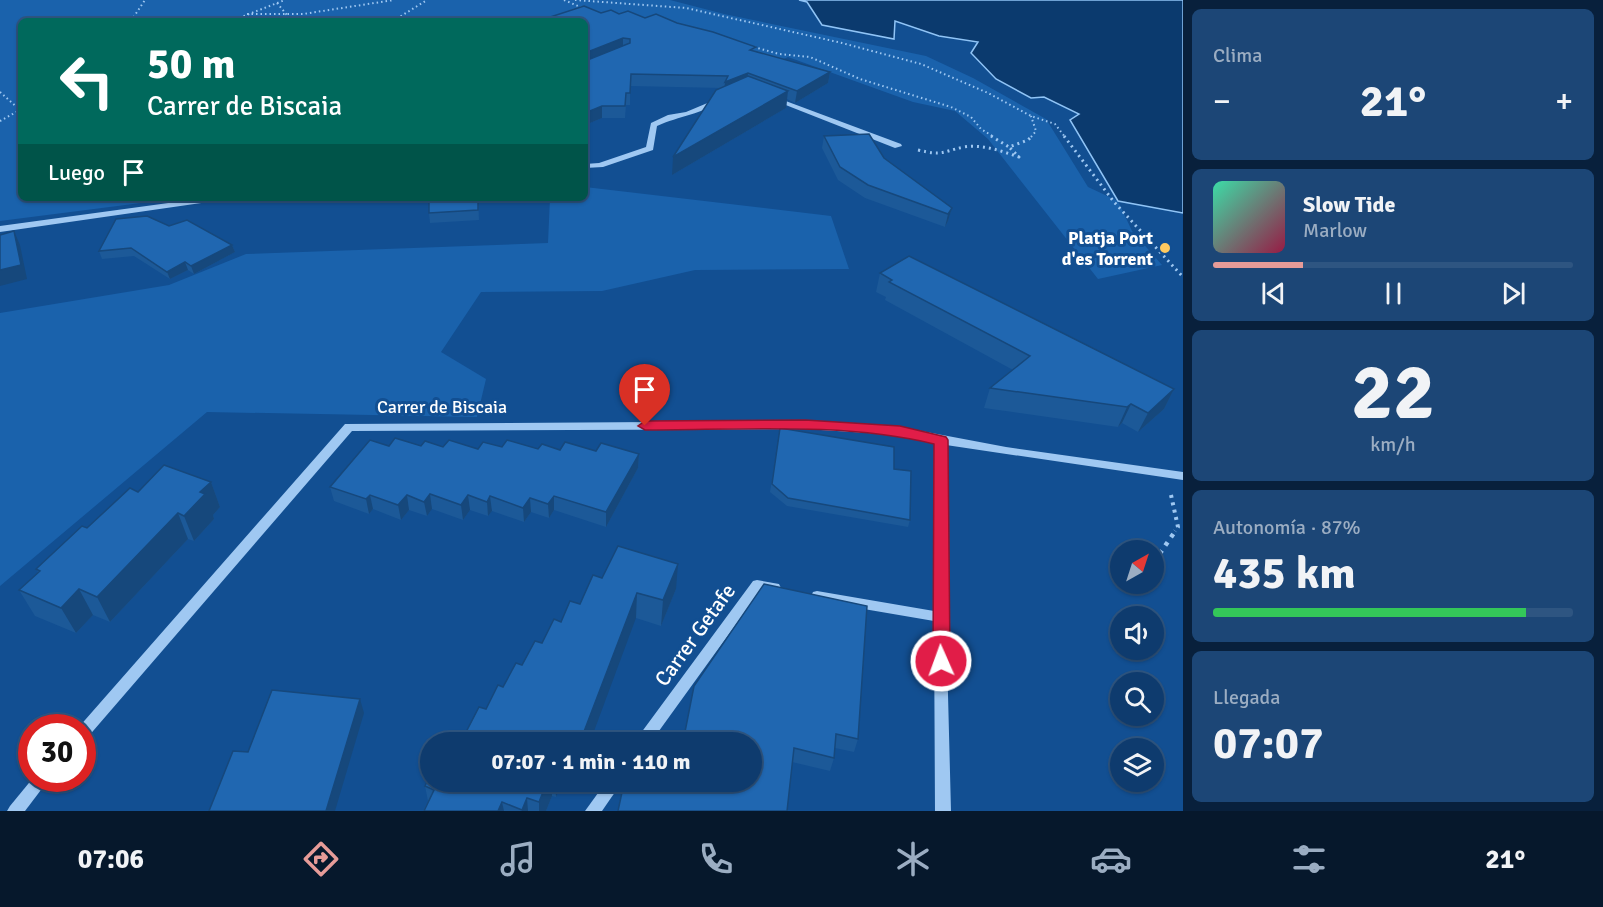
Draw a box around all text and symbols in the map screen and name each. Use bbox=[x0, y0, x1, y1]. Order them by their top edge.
text: 50 m bbox=[147, 39, 236, 90]
icon: left bbox=[48, 42, 126, 120]
text: Clima bbox=[1213, 43, 1262, 68]
text: 21° bbox=[1360, 74, 1426, 129]
text: − bbox=[1213, 81, 1231, 122]
text: + bbox=[1555, 81, 1573, 122]
text: Carrer de Biscaia bbox=[147, 90, 342, 123]
icon: arrive bbox=[117, 156, 150, 189]
text: Luego bbox=[48, 159, 105, 186]
text: Slow Tide bbox=[1303, 191, 1395, 218]
text: Marlow bbox=[1303, 218, 1367, 243]
place label: Platja Port d'es Torrent bbox=[1062, 227, 1153, 270]
marker: Platja Port d'es Torrent bbox=[1158, 241, 1172, 255]
icon: previous bbox=[1257, 277, 1290, 310]
icon: pause bbox=[1377, 277, 1410, 310]
icon: next bbox=[1497, 277, 1530, 310]
text: 22 bbox=[1351, 345, 1435, 441]
pin bbox=[619, 364, 670, 426]
icon: arrive bbox=[628, 373, 661, 406]
street label: Carrer de Biscaia bbox=[377, 396, 507, 418]
text: km/h bbox=[1370, 432, 1416, 457]
text: Autonomía · 87% bbox=[1213, 515, 1361, 540]
north arrow bbox=[1110, 540, 1164, 594]
map controls bbox=[1110, 540, 1164, 792]
text: 435 km bbox=[1213, 546, 1356, 601]
street label: Carrer Getafe bbox=[649, 579, 741, 691]
button: sound bbox=[1110, 606, 1164, 660]
position arrow bbox=[909, 629, 973, 693]
button: search bbox=[1110, 672, 1164, 726]
text: Llegada bbox=[1213, 685, 1280, 710]
speed limit sign: 30 bbox=[18, 714, 96, 792]
text: 07:07 bbox=[1213, 716, 1323, 771]
button: layers bbox=[1110, 738, 1164, 792]
text: 07:07 · 1 min · 110 m bbox=[491, 748, 691, 775]
icon: directions bbox=[300, 838, 342, 880]
icon: music bbox=[497, 838, 539, 880]
icon: phone bbox=[695, 838, 737, 880]
icon: climate bbox=[892, 838, 934, 880]
icon: car bbox=[1090, 838, 1132, 880]
icon: filters bbox=[1288, 838, 1330, 880]
text: 07:06 bbox=[78, 843, 144, 876]
text: 21° bbox=[1485, 843, 1525, 876]

